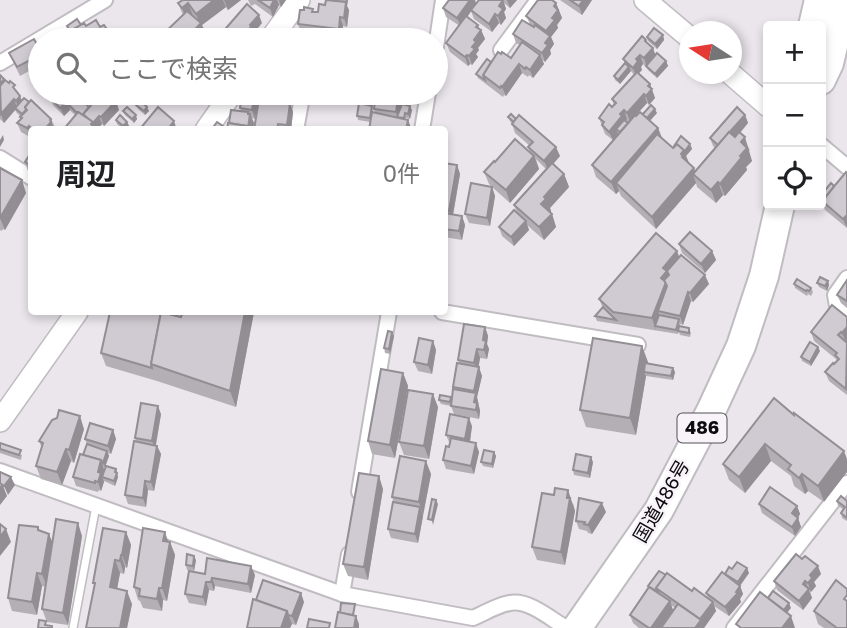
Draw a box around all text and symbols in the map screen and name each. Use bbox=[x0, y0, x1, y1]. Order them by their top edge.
north arrow bbox=[679, 21, 742, 84]
map controls bbox=[763, 21, 826, 210]
button: + bbox=[763, 21, 826, 84]
search box bbox=[28, 28, 448, 105]
icon: search bbox=[52, 48, 90, 86]
text: ここで検索 bbox=[108, 53, 238, 84]
button: − bbox=[763, 84, 826, 147]
button: locate bbox=[763, 147, 826, 210]
text: 周辺 bbox=[56, 156, 116, 192]
text: 0件 bbox=[383, 159, 420, 187]
road number: 486 bbox=[678, 414, 726, 442]
street label: 国道486号 bbox=[628, 455, 693, 546]

